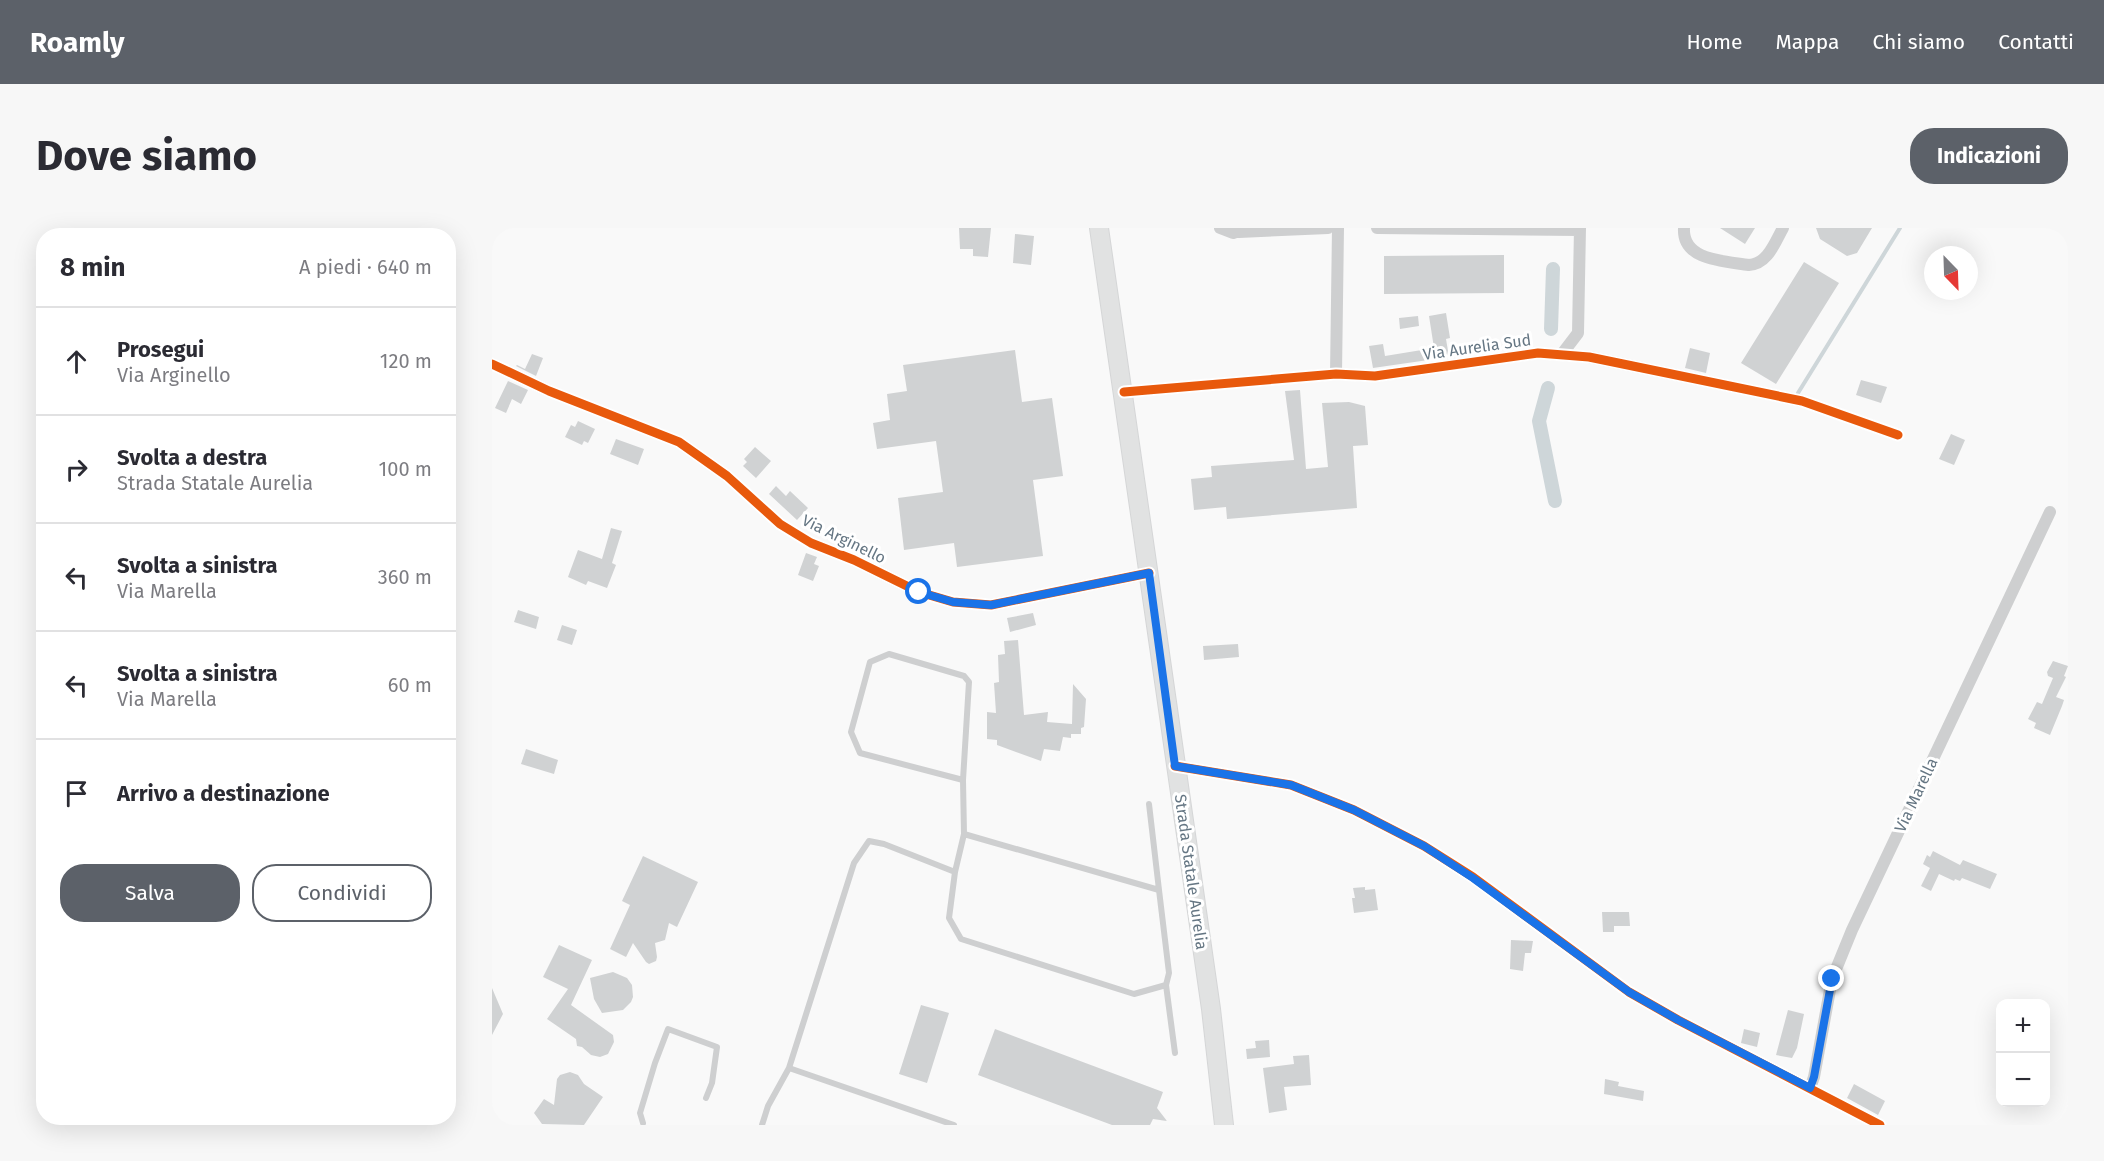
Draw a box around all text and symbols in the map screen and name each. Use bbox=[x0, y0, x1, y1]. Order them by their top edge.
text: Roamly bbox=[30, 26, 124, 59]
text: Home bbox=[1686, 29, 1742, 55]
text: Mappa bbox=[1775, 29, 1839, 55]
text: Chi siamo bbox=[1872, 29, 1965, 55]
text: Contatti bbox=[1998, 29, 2074, 55]
button: Indicazioni bbox=[1910, 128, 2068, 184]
text: Dove siamo bbox=[36, 131, 257, 181]
north arrow bbox=[1924, 246, 1978, 300]
text: 8 min bbox=[60, 252, 126, 283]
text: A piedi · 640 m bbox=[299, 255, 432, 279]
street label: Via Aurelia Sud bbox=[1422, 330, 1532, 364]
text: Prosegui bbox=[117, 336, 204, 363]
icon: ahead bbox=[60, 345, 93, 378]
text: 120 m bbox=[380, 349, 432, 373]
text: Via Arginello bbox=[117, 363, 231, 387]
text: Svolta a destra bbox=[117, 444, 267, 471]
icon: right bbox=[60, 453, 93, 486]
text: 100 m bbox=[379, 457, 432, 481]
text: Strada Statale Aurelia bbox=[117, 471, 313, 495]
street label: Via Arginello bbox=[799, 511, 889, 567]
text: Svolta a sinistra bbox=[117, 552, 278, 579]
icon: left bbox=[60, 561, 93, 594]
text: 360 m bbox=[378, 565, 432, 589]
route start bbox=[905, 578, 931, 604]
text: Via Marella bbox=[117, 579, 217, 603]
text: Svolta a sinistra bbox=[117, 660, 278, 687]
icon: left bbox=[60, 669, 93, 702]
text: 60 m bbox=[388, 673, 432, 697]
text: Via Marella bbox=[117, 687, 217, 711]
street label: Via Marella bbox=[1891, 755, 1941, 835]
icon: arrive bbox=[60, 777, 93, 810]
text: Arrivo a destinazione bbox=[117, 780, 330, 807]
street label: Strada Statale Aurelia bbox=[1171, 793, 1211, 951]
button: Salva bbox=[60, 864, 240, 922]
button: Condividi bbox=[252, 864, 432, 922]
route end bbox=[1818, 965, 1844, 991]
map controls bbox=[1996, 999, 2050, 1107]
button: + bbox=[1996, 999, 2050, 1053]
button: − bbox=[1996, 1053, 2050, 1107]

